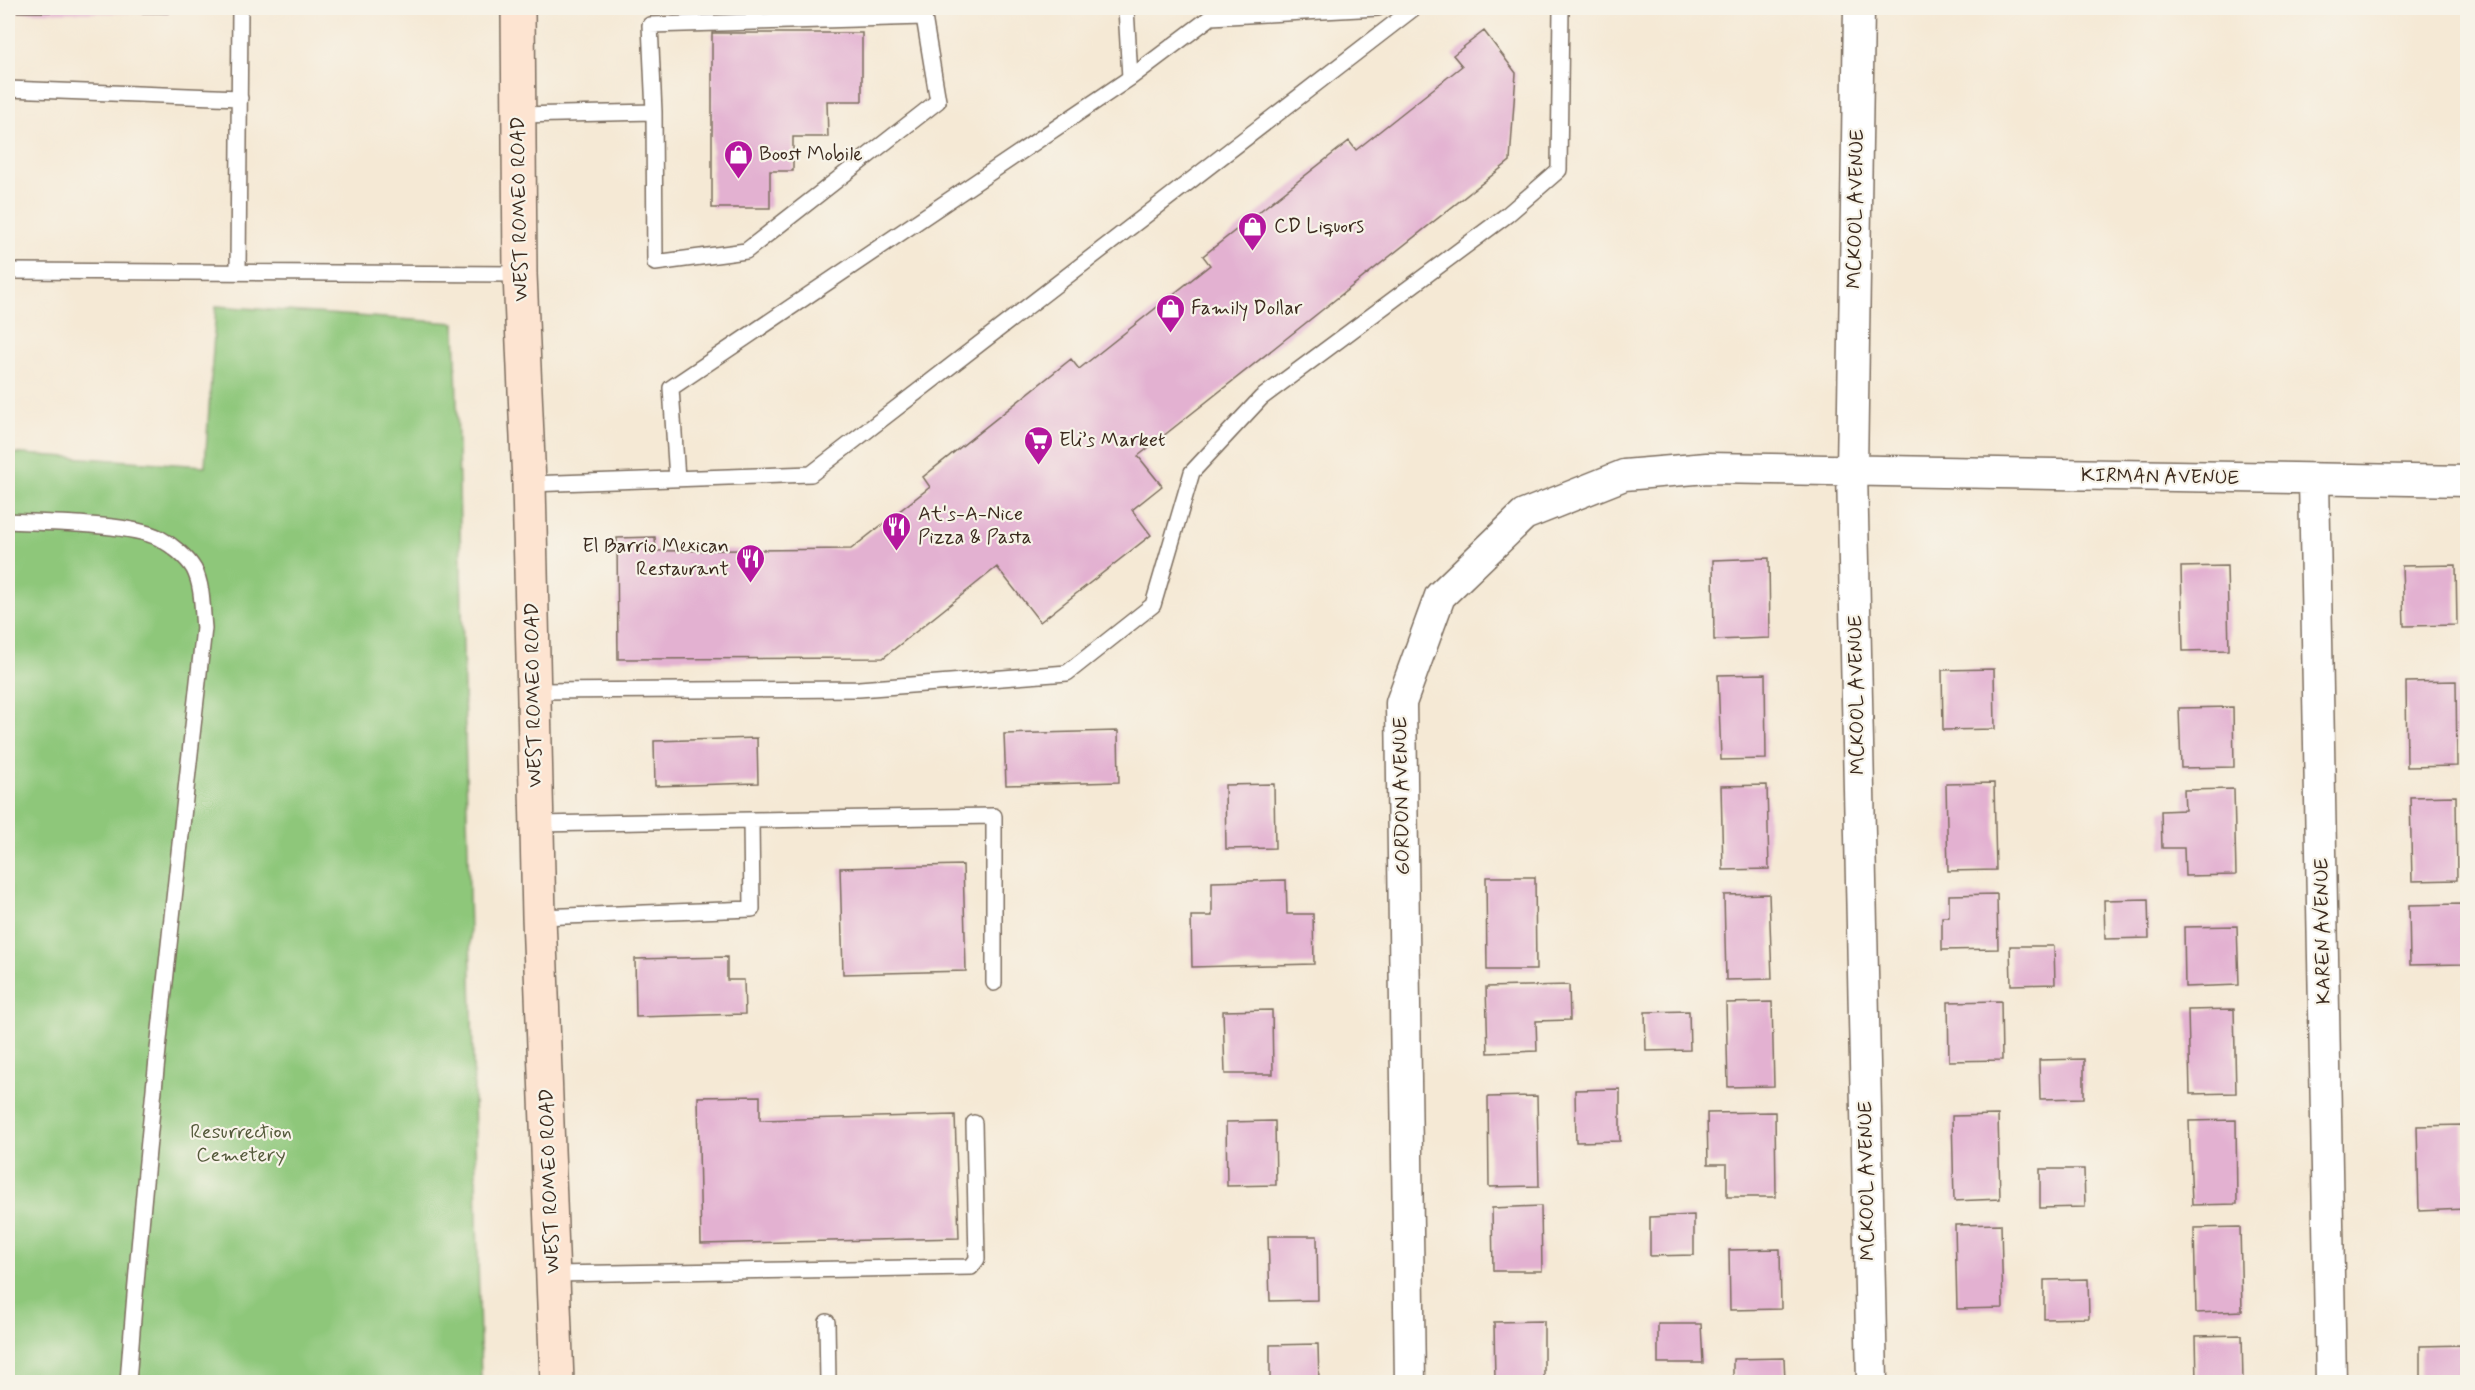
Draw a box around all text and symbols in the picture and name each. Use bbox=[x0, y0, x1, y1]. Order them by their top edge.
street label: WEST ROMEO ROAD bbox=[505, 116, 535, 302]
street label: MCKOOL AVENUE bbox=[1841, 129, 1871, 289]
shop icon: Boost Mobile bbox=[722, 138, 754, 180]
place label: Boost Mobile bbox=[759, 141, 863, 168]
shop icon: CD Liquors bbox=[1237, 210, 1269, 252]
place label: CD Liquors bbox=[1274, 213, 1364, 240]
shop icon: Family Dollar bbox=[1154, 292, 1186, 334]
place label: Family Dollar bbox=[1191, 295, 1303, 322]
supermarket icon: Eli’s Market bbox=[1022, 424, 1054, 466]
place label: Eli’s Market bbox=[1059, 427, 1165, 454]
street label: KIRMAN AVENUE bbox=[2081, 462, 2239, 492]
place label: At's-A-Nice Pizza & Pasta bbox=[918, 501, 1032, 551]
restaurant icon: At's-A-Nice Pizza & Pasta bbox=[881, 510, 913, 552]
place label: El Barrio Mexican Restaurant bbox=[582, 533, 729, 583]
restaurant icon: El Barrio Mexican Restaurant bbox=[734, 542, 766, 584]
street label: WEST ROMEO ROAD bbox=[519, 602, 549, 788]
street label: MCKOOL AVENUE bbox=[1842, 615, 1872, 775]
street label: GORDON AVENUE bbox=[1387, 716, 1417, 876]
street label: KAREN AVENUE bbox=[2308, 857, 2338, 1005]
street label: WEST ROMEO ROAD bbox=[533, 1088, 567, 1274]
street label: MCKOOL AVENUE bbox=[1852, 1101, 1882, 1261]
park label: Resurrection Cemetery bbox=[190, 1119, 292, 1169]

